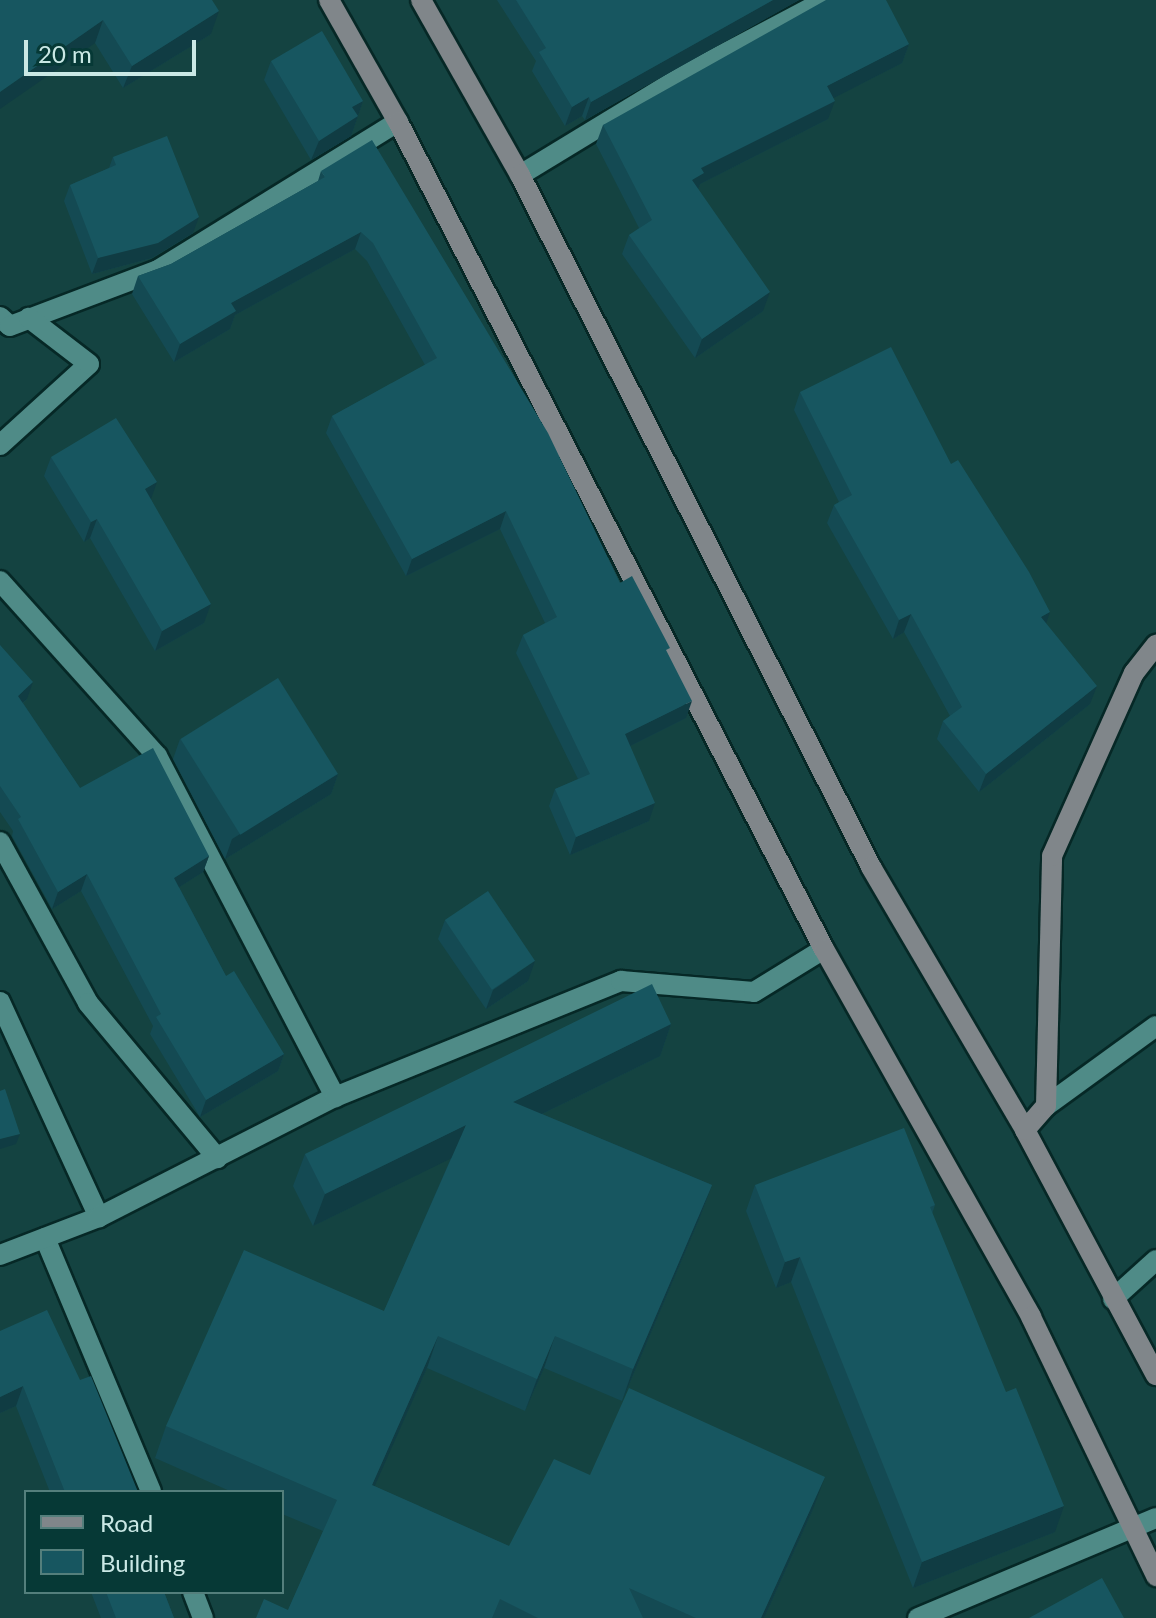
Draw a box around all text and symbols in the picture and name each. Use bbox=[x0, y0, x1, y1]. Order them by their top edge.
scale bar bbox=[28, 24, 200, 74]
text: 20 m bbox=[38, 39, 92, 68]
legend bbox=[24, 1490, 284, 1594]
text: Road bbox=[100, 1508, 153, 1537]
text: Building bbox=[100, 1548, 185, 1577]

